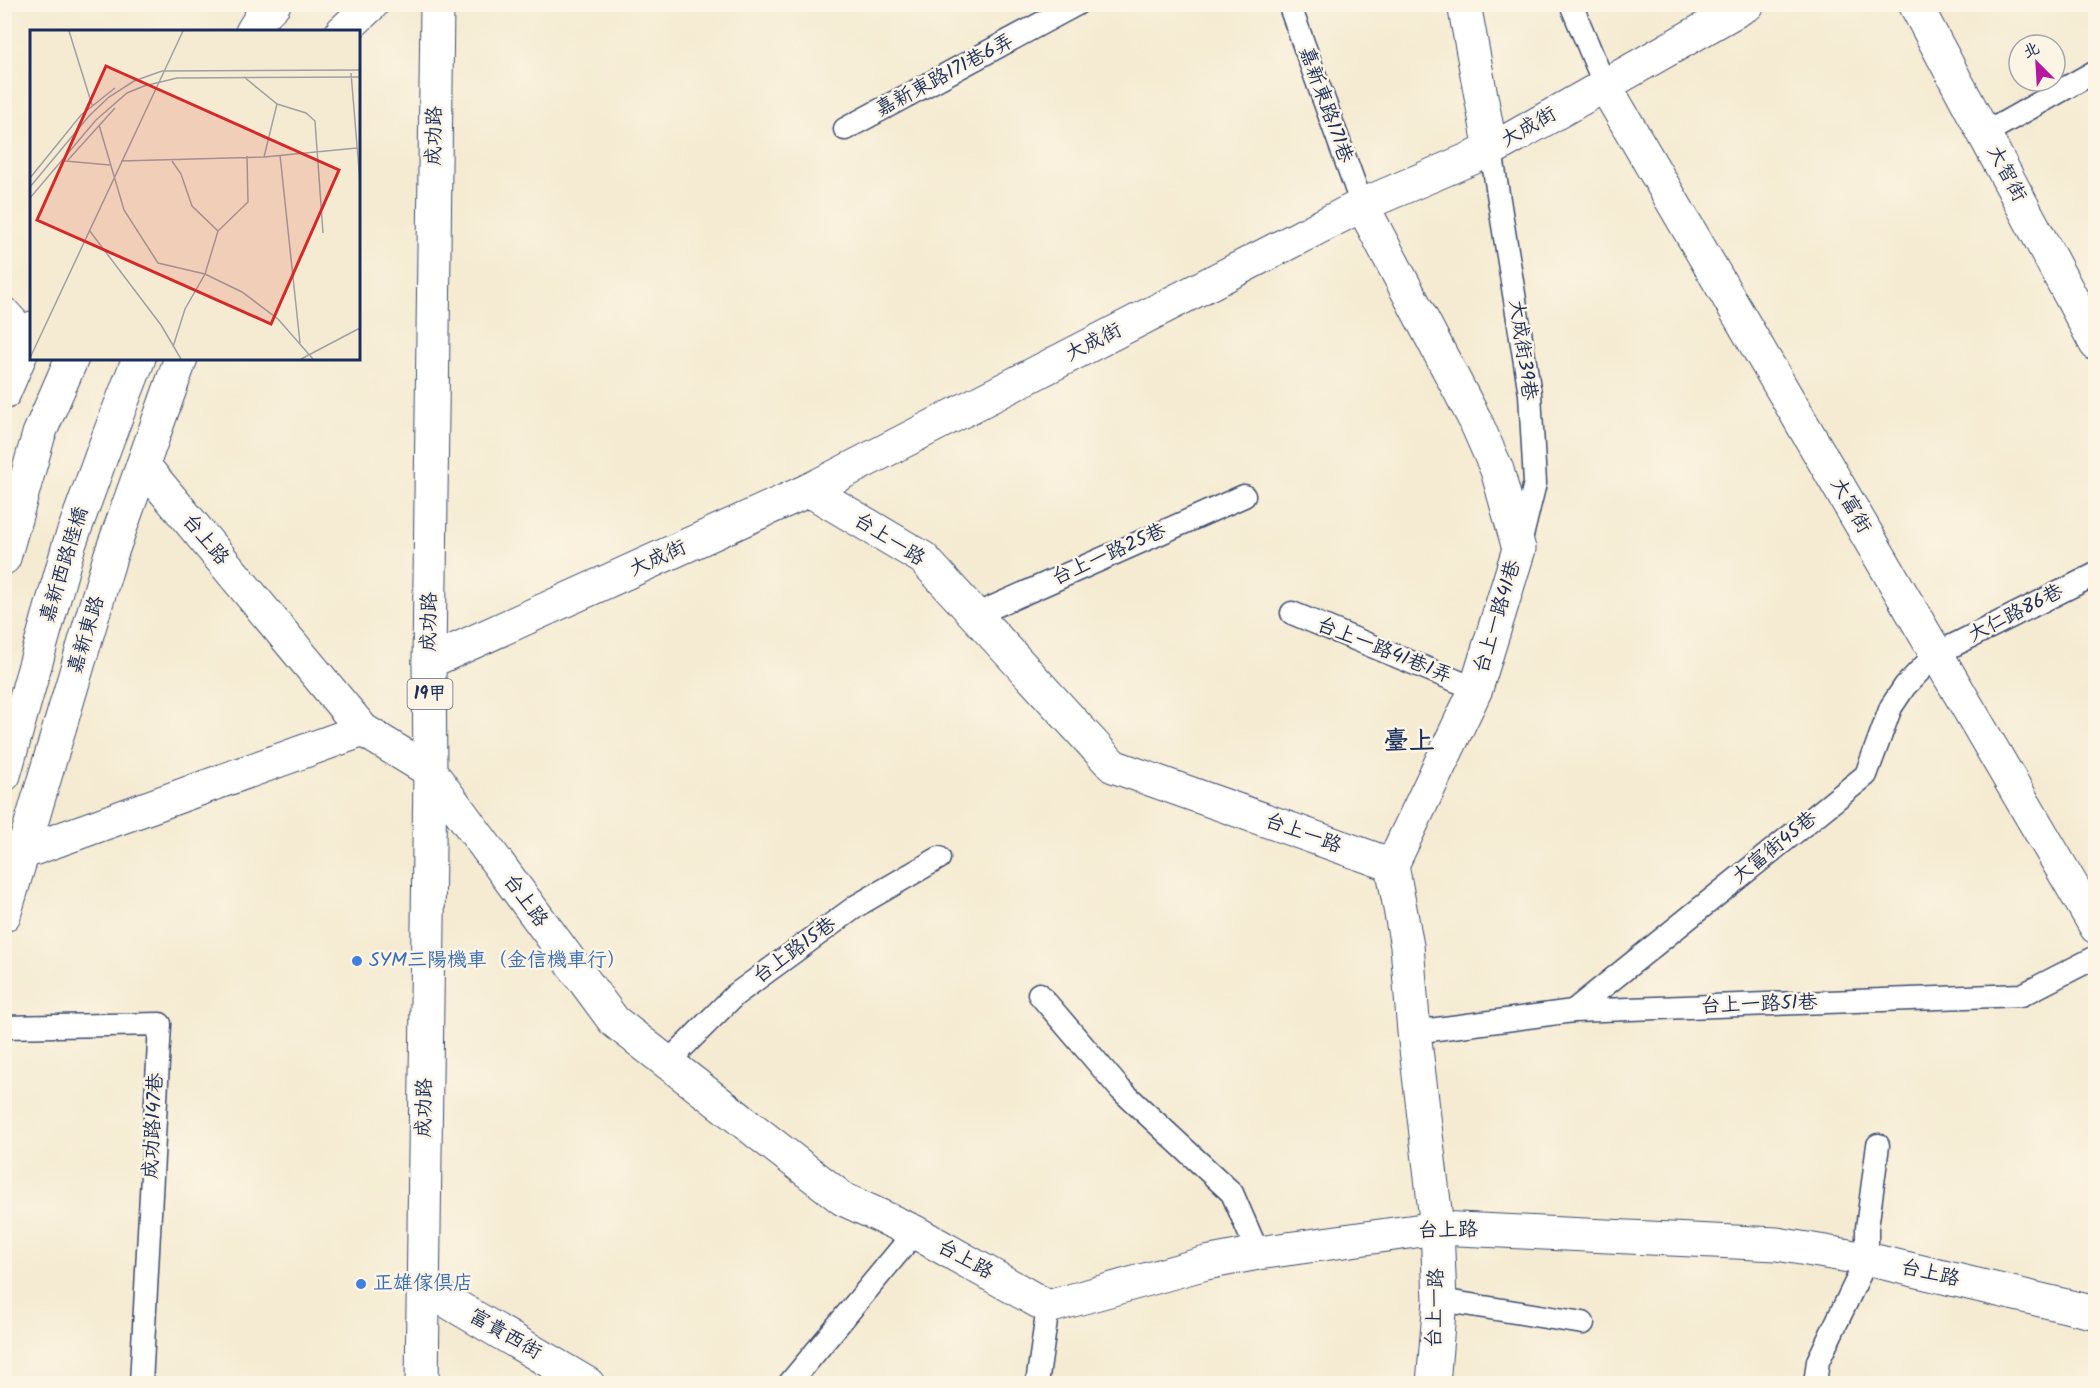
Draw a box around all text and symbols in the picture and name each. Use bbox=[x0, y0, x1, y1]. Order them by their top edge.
street label: 嘉新東路171巷6弄 bbox=[870, 26, 1020, 126]
inset map bbox=[30, 30, 360, 360]
north arrow bbox=[2007, 33, 2067, 93]
text: 北 bbox=[2019, 36, 2044, 65]
street label: 嘉新東路171巷 bbox=[1289, 42, 1361, 169]
street label: 大成街 bbox=[1495, 99, 1563, 157]
street label: 成功路 bbox=[418, 105, 452, 166]
street label: 大智街 bbox=[1978, 140, 2034, 208]
street label: 大成街39巷 bbox=[1499, 298, 1545, 403]
street label: 大成街 bbox=[1060, 315, 1128, 371]
street label: 大富街 bbox=[1821, 472, 1879, 540]
street label: 嘉新西路陸橋 bbox=[32, 503, 98, 627]
street label: 台上一路 bbox=[847, 505, 932, 576]
street label: 台上路 bbox=[173, 507, 237, 574]
street label: 台上一路25巷 bbox=[1047, 515, 1172, 595]
street label: 大成街 bbox=[624, 532, 692, 586]
street label: 台上一路41巷 bbox=[1466, 555, 1531, 678]
street label: 大仁路86巷 bbox=[1963, 576, 2070, 652]
street label: 嘉新東路 bbox=[60, 591, 114, 678]
street label: 成功路 bbox=[413, 591, 447, 652]
street label: 台上一路41巷1弄 bbox=[1311, 609, 1457, 693]
road number: 19甲 bbox=[408, 679, 452, 709]
district label: 臺上 bbox=[1383, 721, 1435, 763]
street label: 大富街45巷 bbox=[1725, 803, 1825, 892]
street label: 台上一路 bbox=[1260, 805, 1347, 863]
street label: 台上路 bbox=[494, 867, 556, 935]
street label: 台上路15巷 bbox=[746, 909, 844, 992]
place label: SYM三陽機車（金信機車行） bbox=[369, 945, 627, 977]
marker: SYM三陽機車（金信機車行） bbox=[350, 954, 364, 968]
street label: 台上一路51巷 bbox=[1700, 987, 1819, 1023]
street label: 成功路147巷 bbox=[135, 1071, 173, 1180]
street label: 成功路 bbox=[408, 1077, 442, 1138]
street label: 台上路 bbox=[1418, 1214, 1479, 1248]
street label: 台上路 bbox=[931, 1231, 1000, 1289]
street label: 台上路 bbox=[1897, 1252, 1964, 1297]
street label: 台上一路 bbox=[1419, 1266, 1453, 1349]
place label: 正雄傢俱店 bbox=[373, 1268, 473, 1300]
marker: 正雄傢俱店 bbox=[354, 1277, 368, 1291]
street label: 富貴西街 bbox=[462, 1301, 548, 1369]

